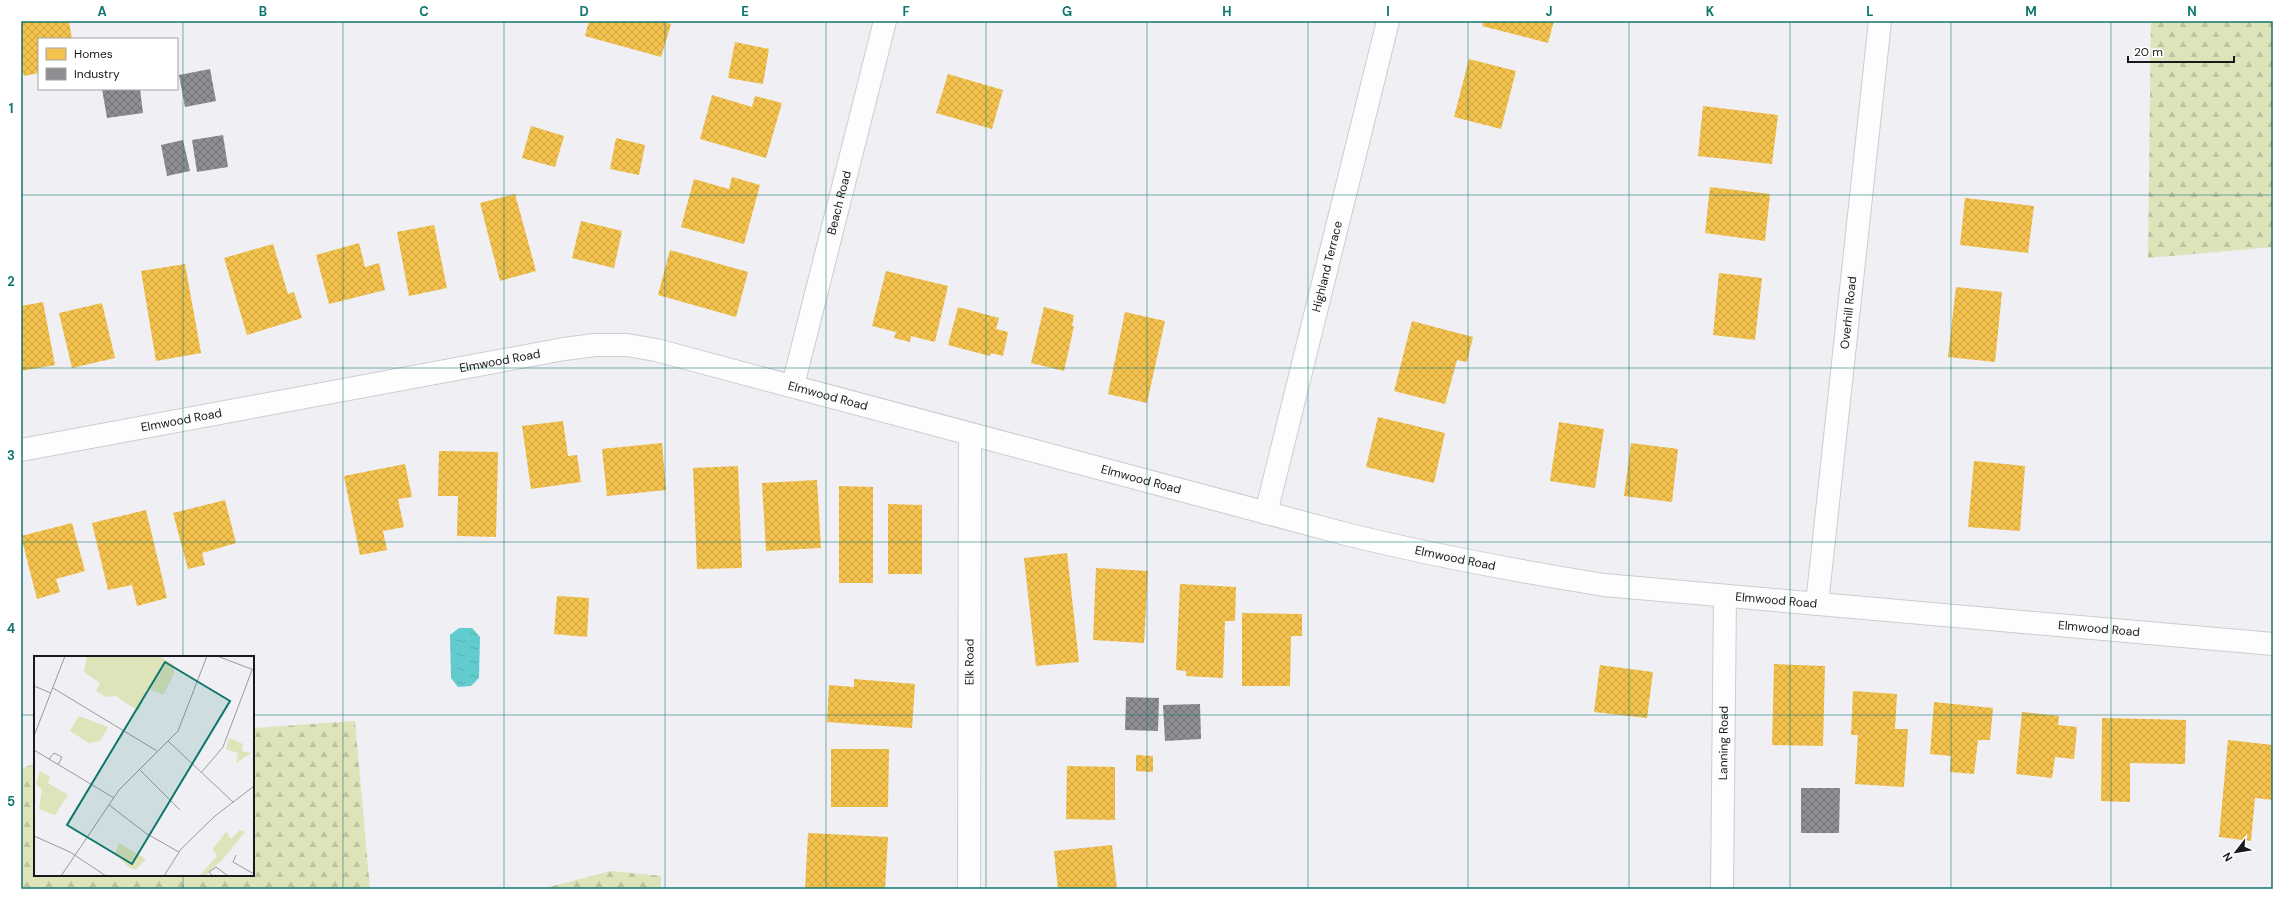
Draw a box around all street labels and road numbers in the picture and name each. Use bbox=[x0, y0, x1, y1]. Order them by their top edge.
street label: Beach Road bbox=[823, 169, 855, 236]
street label: Highland Terrace bbox=[1308, 219, 1346, 314]
street label: Overhill Road bbox=[1837, 276, 1860, 350]
street label: Elmwood Road bbox=[458, 346, 542, 376]
street label: Elmwood Road bbox=[786, 378, 870, 414]
street label: Elmwood Road bbox=[139, 405, 223, 436]
street label: Elmwood Road bbox=[1099, 461, 1183, 498]
street label: Elmwood Road bbox=[1413, 542, 1497, 574]
street label: Elmwood Road bbox=[1735, 589, 1818, 612]
street label: Elmwood Road bbox=[2057, 617, 2140, 640]
street label: Elk Road bbox=[961, 639, 978, 685]
street label: Lanning Road bbox=[1715, 706, 1732, 780]

